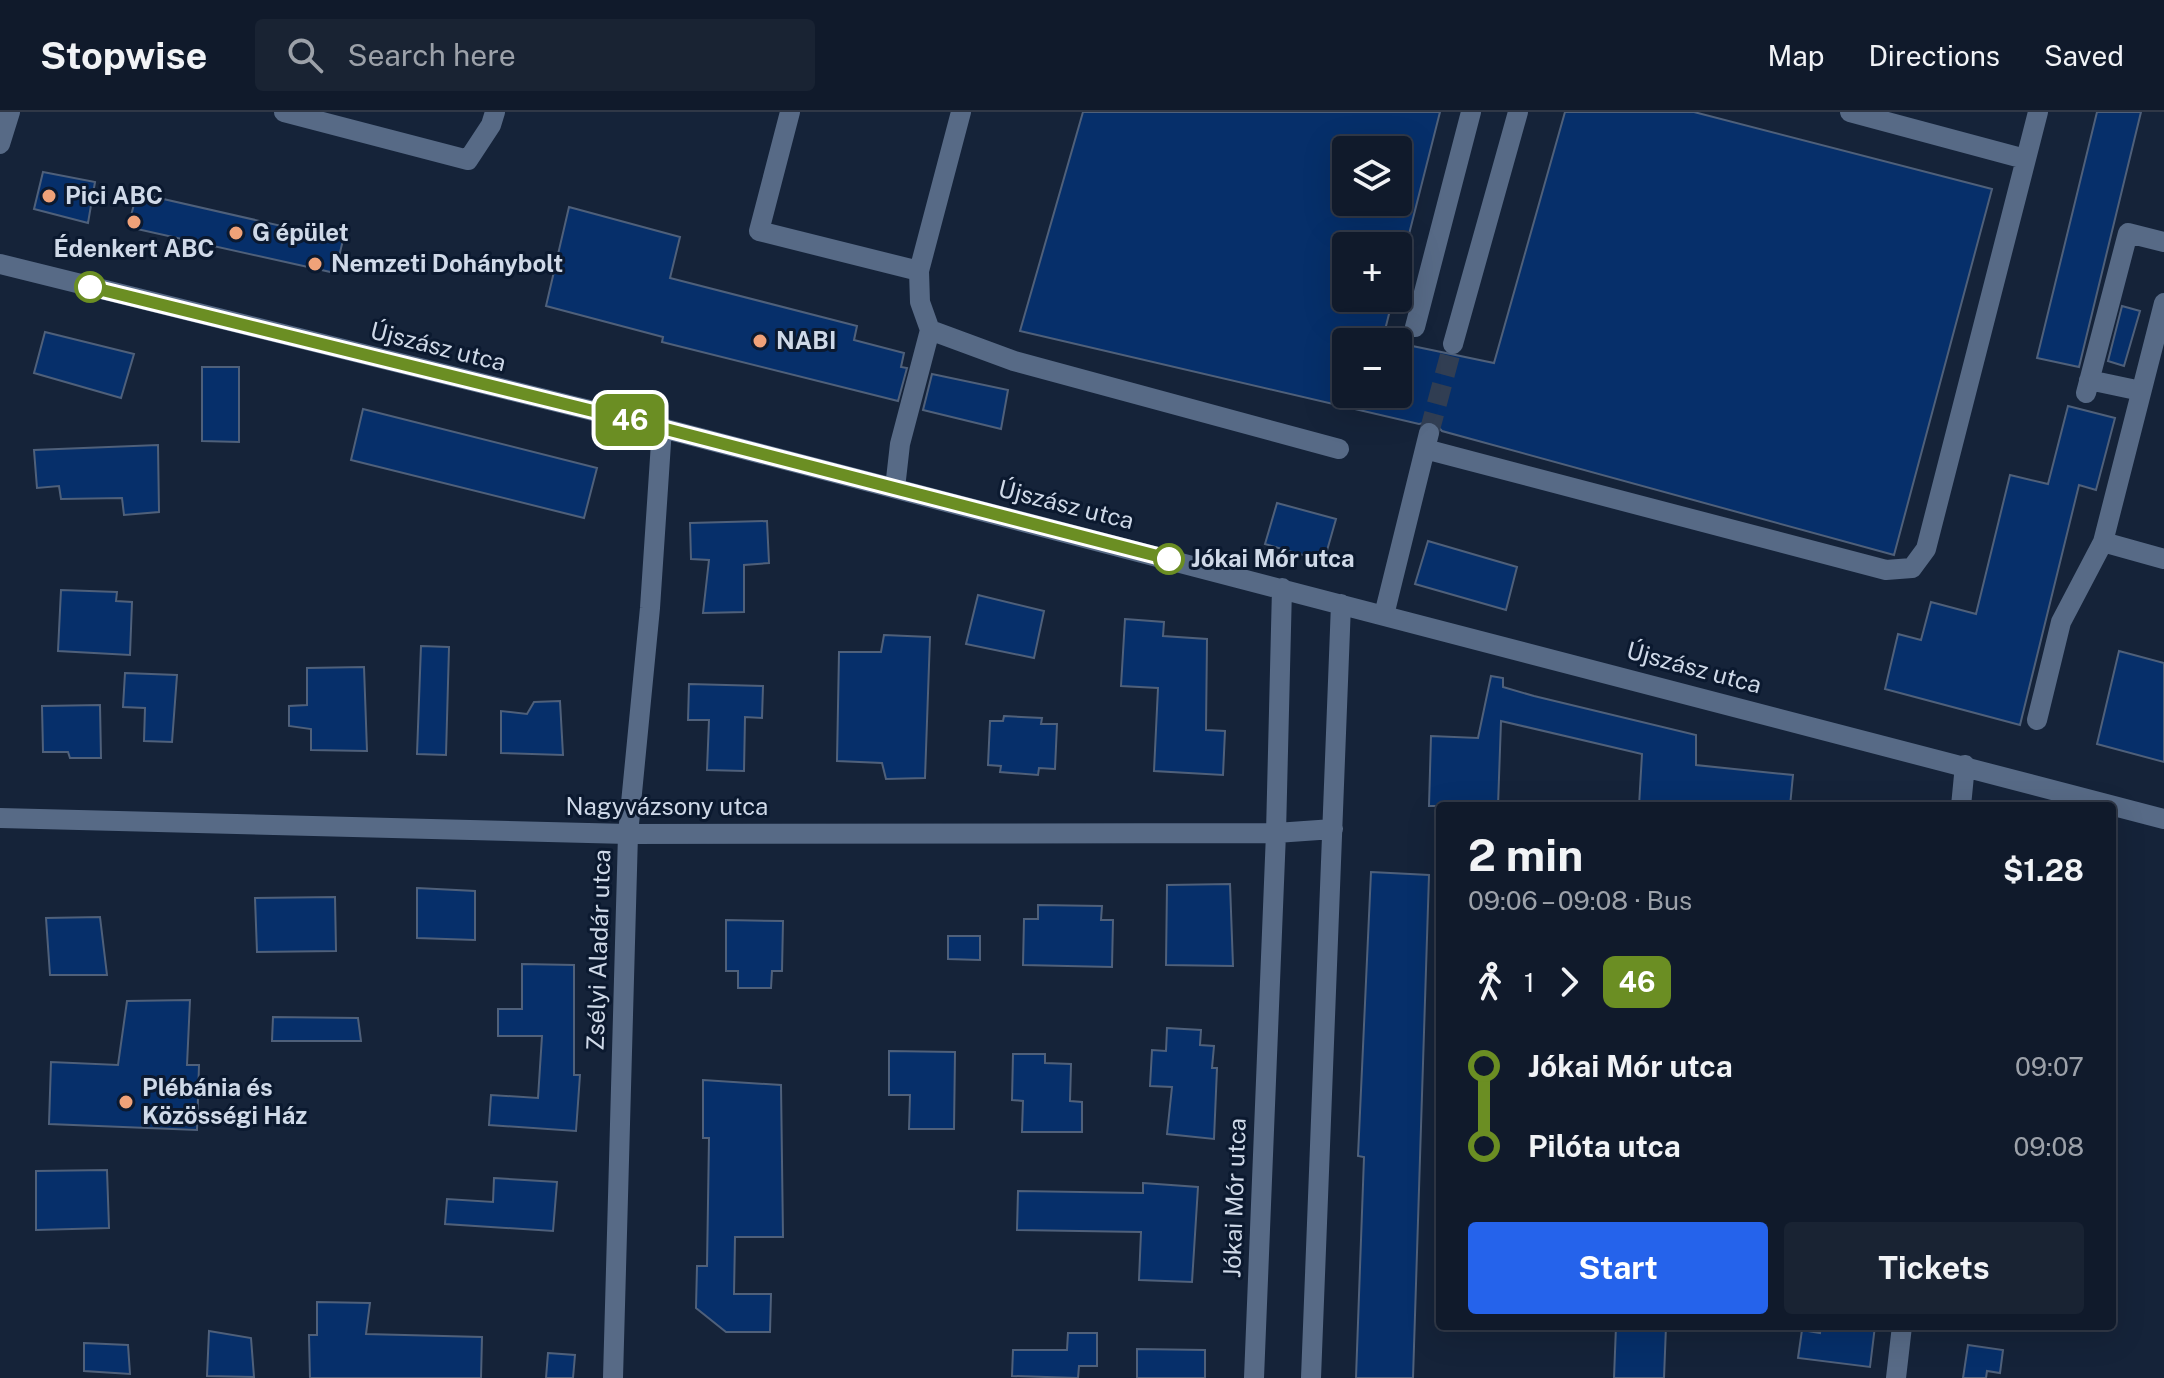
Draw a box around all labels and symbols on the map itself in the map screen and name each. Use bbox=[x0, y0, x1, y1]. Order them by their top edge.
place label: Pici ABC bbox=[65, 181, 163, 209]
marker: Pici ABC bbox=[40, 187, 58, 205]
marker: Édenkert ABC bbox=[125, 213, 143, 231]
place label: G épület bbox=[252, 218, 349, 246]
marker: G épület bbox=[227, 224, 245, 242]
place label: Édenkert ABC bbox=[53, 234, 215, 262]
place label: Nemzeti Dohánybolt bbox=[331, 249, 563, 277]
marker: Nemzeti Dohánybolt bbox=[306, 255, 324, 273]
unlabelled marker bbox=[75, 272, 105, 302]
street label: Újszász utca bbox=[368, 316, 509, 376]
place label: NABI bbox=[776, 326, 836, 354]
marker: NABI bbox=[751, 332, 769, 350]
line badge: 46 bbox=[594, 394, 666, 446]
street label: Újszász utca bbox=[996, 474, 1137, 534]
marker: Jókai Mór utca bbox=[1154, 544, 1184, 574]
place label: Jókai Mór utca bbox=[1191, 544, 1355, 572]
street label: Újszász utca bbox=[1624, 636, 1765, 698]
street label: Nagyvázsony utca bbox=[566, 792, 768, 820]
street label: Zsélyi Aladár utca bbox=[580, 849, 616, 1051]
place label: Plébánia és Közösségi Ház bbox=[142, 1073, 307, 1129]
marker: Plébánia és Közösségi Ház bbox=[117, 1093, 135, 1111]
street label: Jókai Mór utca bbox=[1217, 1117, 1251, 1278]

